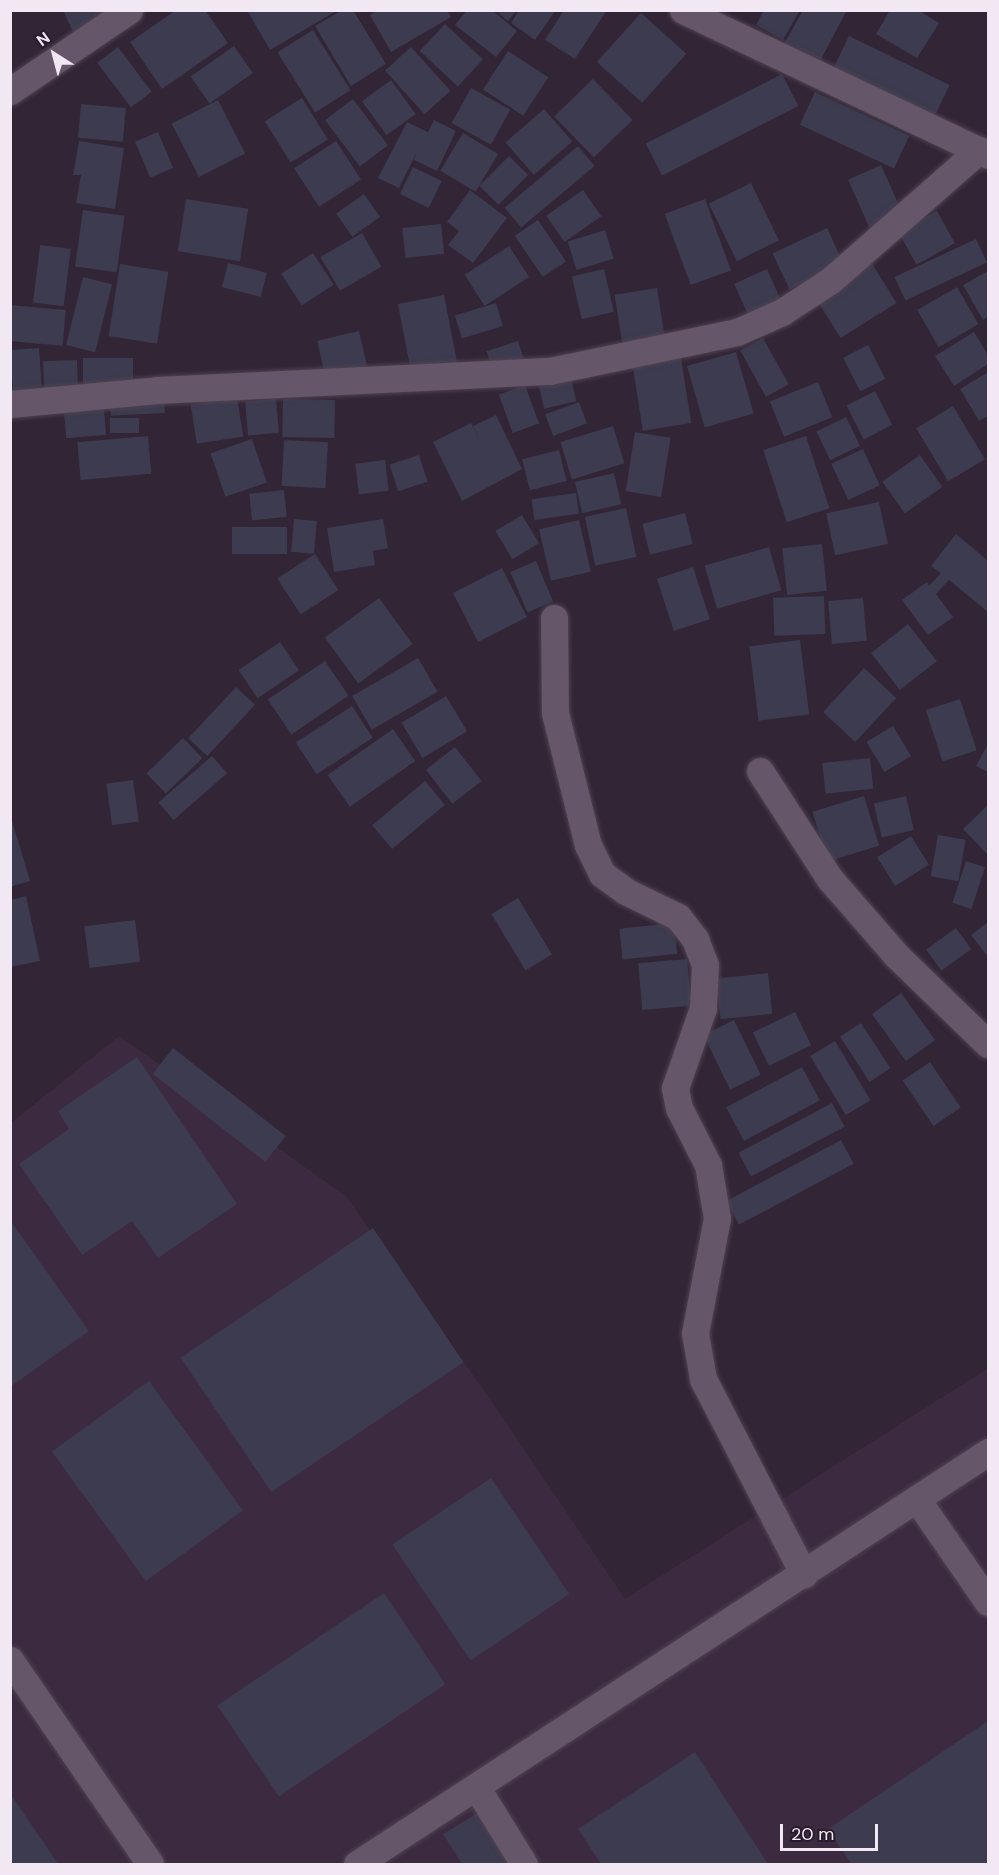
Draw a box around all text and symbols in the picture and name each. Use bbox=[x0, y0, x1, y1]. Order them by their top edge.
north arrow bbox=[24, 24, 84, 84]
text: N bbox=[32, 27, 54, 51]
scale bar bbox=[783, 1812, 880, 1850]
text: 20 m bbox=[791, 1822, 834, 1846]

